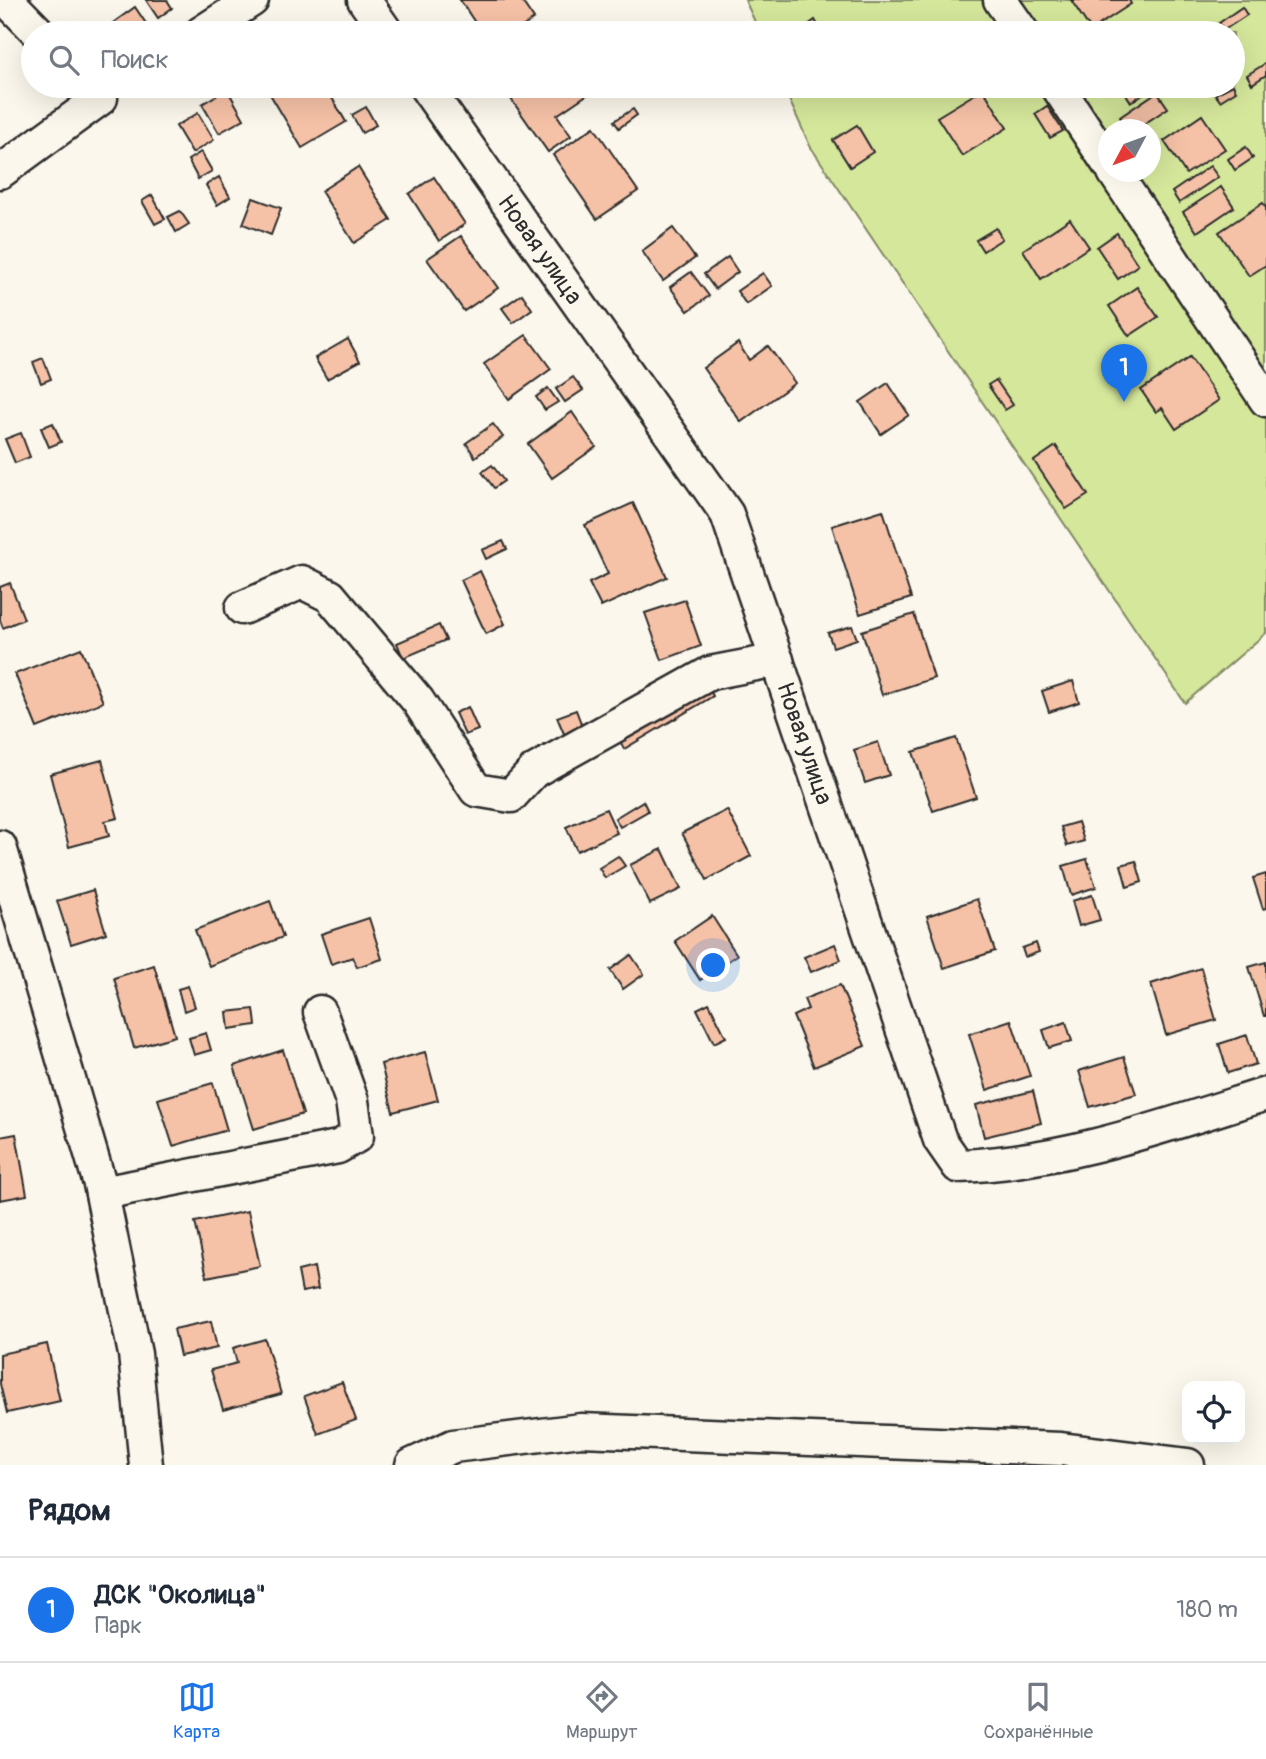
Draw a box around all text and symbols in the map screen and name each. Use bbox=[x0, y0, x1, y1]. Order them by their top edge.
search box bbox=[21, 21, 1245, 98]
icon: search bbox=[45, 41, 83, 79]
text: Поиск bbox=[101, 44, 169, 76]
north arrow bbox=[1098, 119, 1161, 182]
street label: Новая улица bbox=[492, 189, 589, 310]
pin: 1 bbox=[1101, 344, 1147, 402]
street label: Новая улица bbox=[771, 678, 839, 808]
your location bbox=[696, 948, 730, 982]
map controls bbox=[1182, 1381, 1245, 1444]
button: locate bbox=[1182, 1381, 1245, 1444]
text: Рядом bbox=[28, 1492, 111, 1529]
text: ДСК "Околица" bbox=[95, 1579, 266, 1611]
text: 1 bbox=[47, 1595, 56, 1624]
text: 180 m bbox=[1176, 1595, 1238, 1624]
text: Парк bbox=[95, 1611, 142, 1640]
tab: Карта bbox=[173, 1678, 220, 1744]
tab: Маршрут bbox=[566, 1678, 638, 1744]
tab: Сохранённые bbox=[983, 1678, 1093, 1744]

